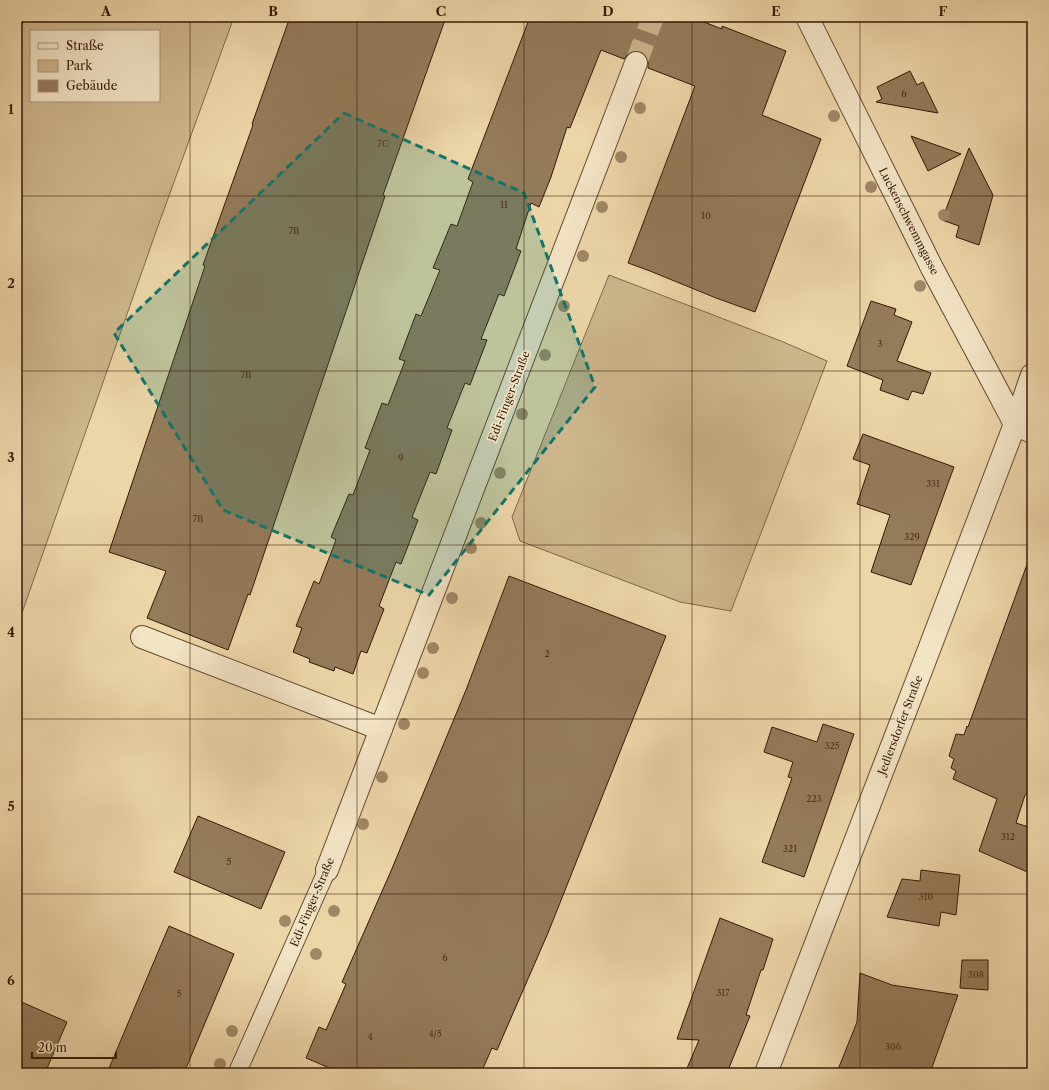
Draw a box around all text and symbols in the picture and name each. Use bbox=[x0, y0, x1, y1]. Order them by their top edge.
text: A bbox=[100, 3, 112, 19]
text: B bbox=[268, 3, 278, 19]
text: C bbox=[436, 3, 446, 19]
text: D bbox=[602, 3, 614, 19]
text: E bbox=[771, 3, 781, 19]
text: F bbox=[939, 3, 948, 19]
legend bbox=[30, 30, 160, 102]
text: Straße bbox=[66, 38, 104, 53]
text: Park bbox=[66, 58, 93, 73]
text: Gebäude bbox=[66, 78, 118, 93]
house number: 6 bbox=[901, 88, 907, 99]
text: 1 bbox=[8, 101, 14, 117]
house number: 7C bbox=[377, 138, 389, 149]
street label: Luckenschwemmgasse bbox=[876, 165, 942, 277]
house number: 11 bbox=[500, 199, 508, 210]
house number: 10 bbox=[701, 210, 711, 221]
house number: 7B bbox=[289, 225, 299, 236]
text: 2 bbox=[7, 275, 15, 291]
house number: 3 bbox=[878, 338, 883, 349]
street label: Edi-Finger-Straße bbox=[485, 349, 533, 443]
house number: 7B bbox=[241, 369, 251, 380]
text: 3 bbox=[7, 449, 15, 465]
house number: 9 bbox=[398, 452, 404, 463]
house number: 331 bbox=[926, 478, 940, 489]
house number: 7B bbox=[193, 513, 203, 524]
house number: 329 bbox=[904, 531, 920, 542]
text: 4 bbox=[7, 624, 15, 640]
house number: 2 bbox=[544, 648, 550, 659]
street label: Jedlersdorfer Straße bbox=[874, 673, 925, 779]
house number: 325 bbox=[824, 740, 840, 751]
house number: 223 bbox=[806, 793, 822, 804]
text: 5 bbox=[7, 798, 15, 814]
house number: 312 bbox=[1001, 831, 1015, 842]
house number: 321 bbox=[783, 843, 797, 854]
street label: Edi-Finger-Straße bbox=[287, 855, 337, 949]
house number: 5 bbox=[227, 856, 232, 867]
house number: 310 bbox=[919, 891, 934, 902]
house number: 6 bbox=[442, 952, 448, 963]
house number: 308 bbox=[968, 969, 984, 980]
text: 6 bbox=[7, 972, 15, 988]
house number: 317 bbox=[716, 987, 730, 998]
house number: 5 bbox=[177, 988, 182, 999]
house number: 4/5 bbox=[428, 1028, 442, 1039]
house number: 4 bbox=[367, 1031, 373, 1042]
scale bar bbox=[32, 1034, 116, 1060]
text: 20 m bbox=[38, 1040, 67, 1055]
house number: 306 bbox=[885, 1041, 901, 1052]

